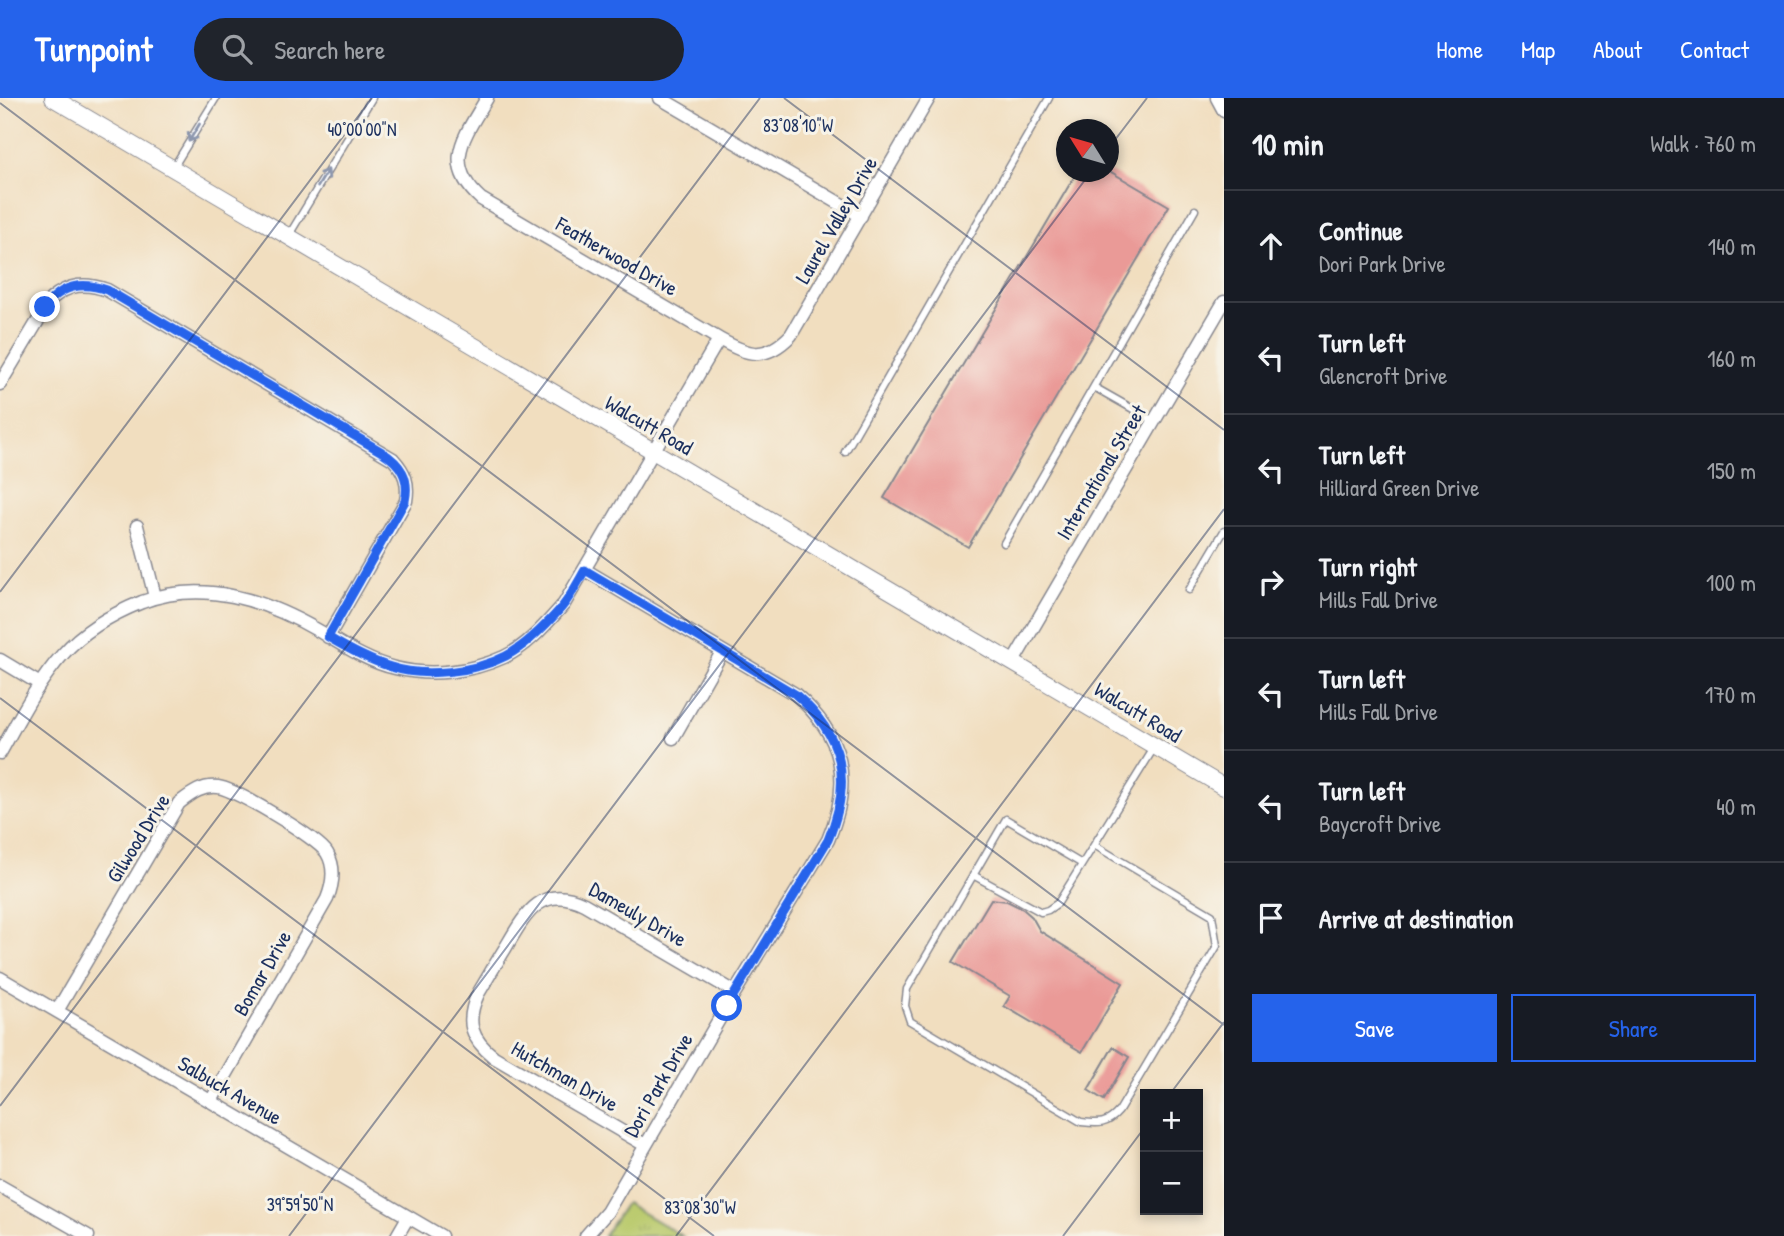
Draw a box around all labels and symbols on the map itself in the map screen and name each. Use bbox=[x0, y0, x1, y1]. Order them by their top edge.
text: 83°08'10"W bbox=[763, 113, 833, 138]
text: 40°00'00"N bbox=[327, 117, 397, 142]
north arrow bbox=[1056, 119, 1119, 182]
one-way arrow bbox=[187, 123, 201, 143]
street label: Laurel Valley Drive bbox=[788, 151, 884, 289]
one-way arrow bbox=[317, 169, 331, 189]
street label: Featherwood Drive bbox=[550, 209, 683, 303]
route end bbox=[29, 291, 60, 322]
street label: Walcutt Road bbox=[600, 388, 698, 462]
street label: International Street bbox=[1049, 398, 1153, 545]
street label: Walcutt Road bbox=[1089, 675, 1187, 749]
street label: Gilwood Drive bbox=[99, 788, 177, 888]
street label: Dameuly Drive bbox=[584, 874, 692, 954]
street label: Bomar Drive bbox=[226, 925, 298, 1021]
route start bbox=[711, 990, 742, 1021]
street label: Dori Park Drive bbox=[617, 1028, 699, 1142]
street label: Hutchman Drive bbox=[506, 1034, 624, 1118]
street label: Salbuck Avenue bbox=[173, 1049, 287, 1131]
text: 39°59'50"N bbox=[267, 1192, 333, 1217]
text: 83°08'30"W bbox=[664, 1195, 736, 1220]

